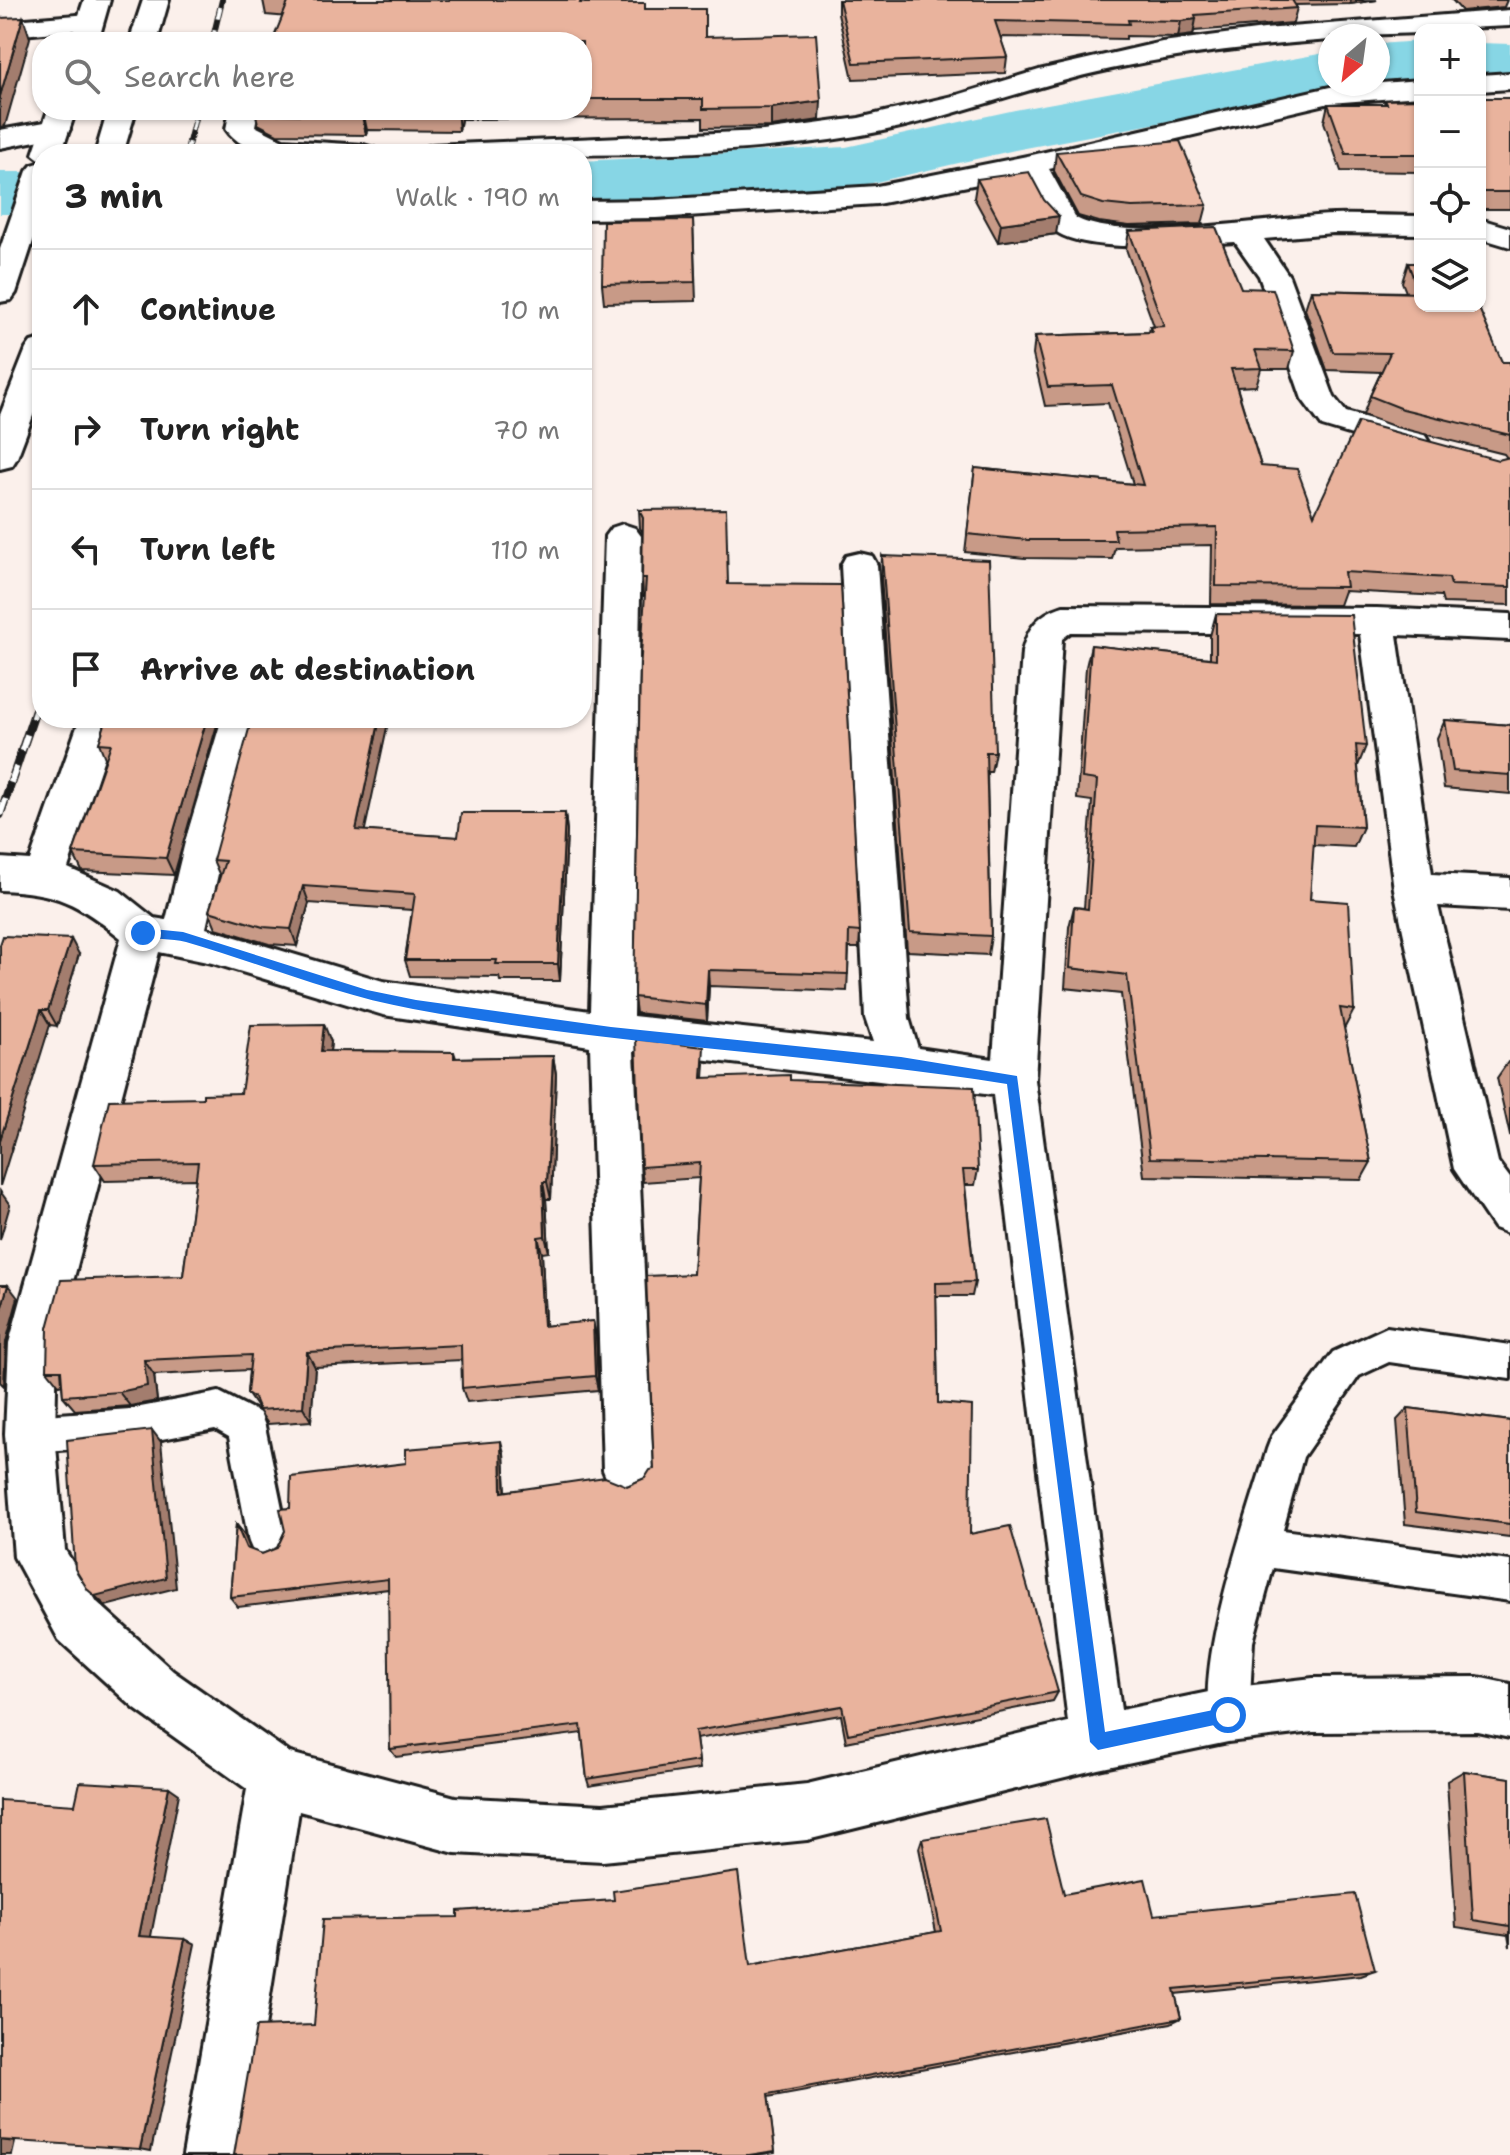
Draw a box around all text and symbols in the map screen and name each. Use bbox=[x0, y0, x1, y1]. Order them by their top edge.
north arrow bbox=[1318, 24, 1390, 96]
map controls bbox=[1414, 24, 1486, 312]
button: + bbox=[1414, 24, 1486, 96]
search box bbox=[32, 32, 592, 120]
icon: search bbox=[60, 54, 104, 98]
text: Search here bbox=[124, 56, 295, 97]
button: − bbox=[1414, 96, 1486, 168]
button: locate bbox=[1414, 168, 1486, 240]
text: 3 min bbox=[64, 173, 163, 219]
text: Walk · 190 m bbox=[395, 179, 560, 214]
button: layers bbox=[1414, 240, 1486, 312]
icon: ahead bbox=[64, 287, 108, 331]
text: Continue bbox=[140, 289, 276, 330]
text: 10 m bbox=[500, 292, 560, 327]
icon: right bbox=[64, 407, 108, 451]
text: Turn right bbox=[140, 409, 299, 450]
text: 70 m bbox=[493, 412, 560, 447]
icon: left bbox=[64, 527, 108, 571]
text: Turn left bbox=[140, 529, 275, 570]
text: 110 m bbox=[490, 532, 560, 567]
icon: arrive bbox=[64, 647, 108, 691]
text: Arrive at destination bbox=[140, 649, 475, 690]
route end bbox=[125, 915, 161, 951]
route start bbox=[1210, 1697, 1246, 1733]

